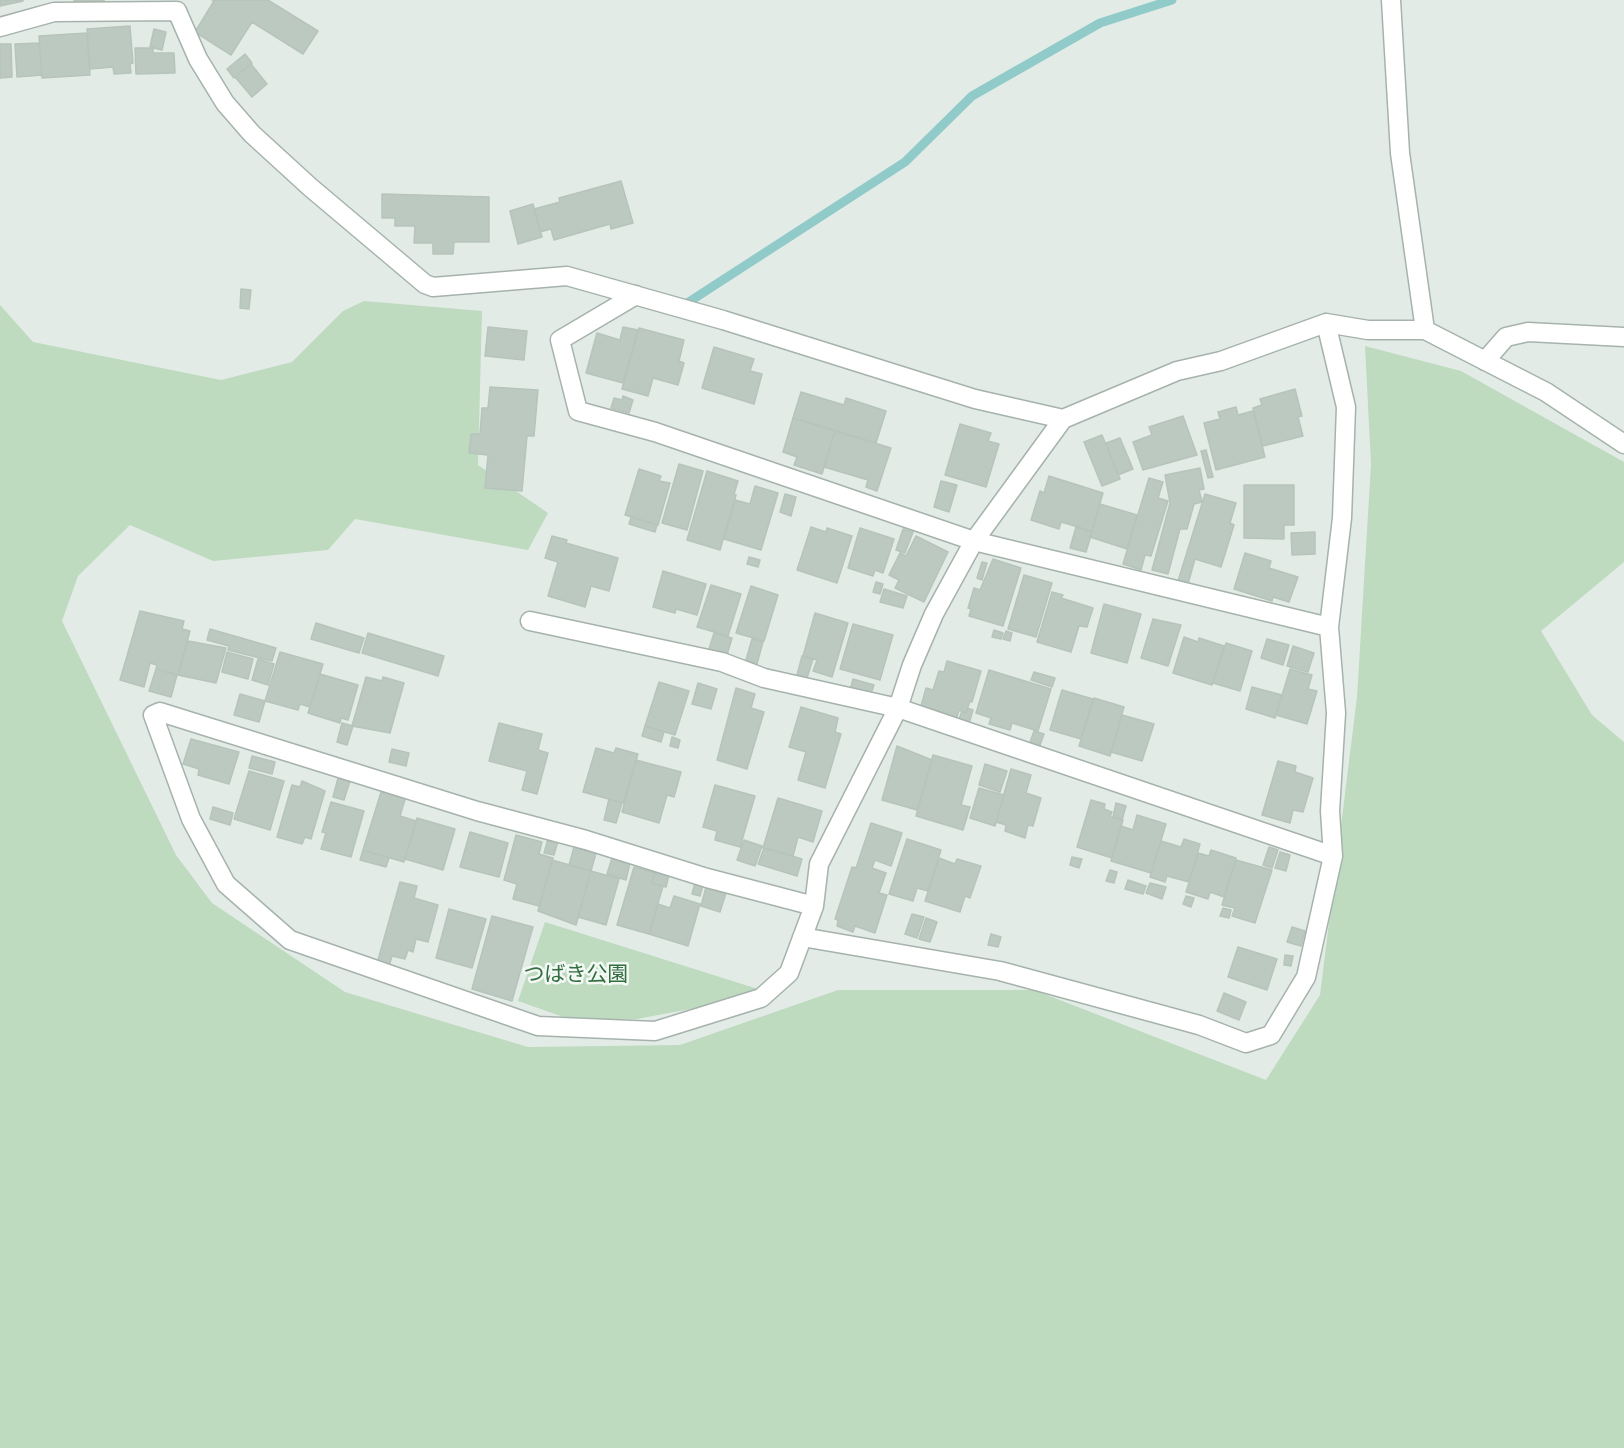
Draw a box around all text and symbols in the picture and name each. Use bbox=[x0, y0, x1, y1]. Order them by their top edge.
park label: つばき公園 bbox=[524, 963, 628, 989]

